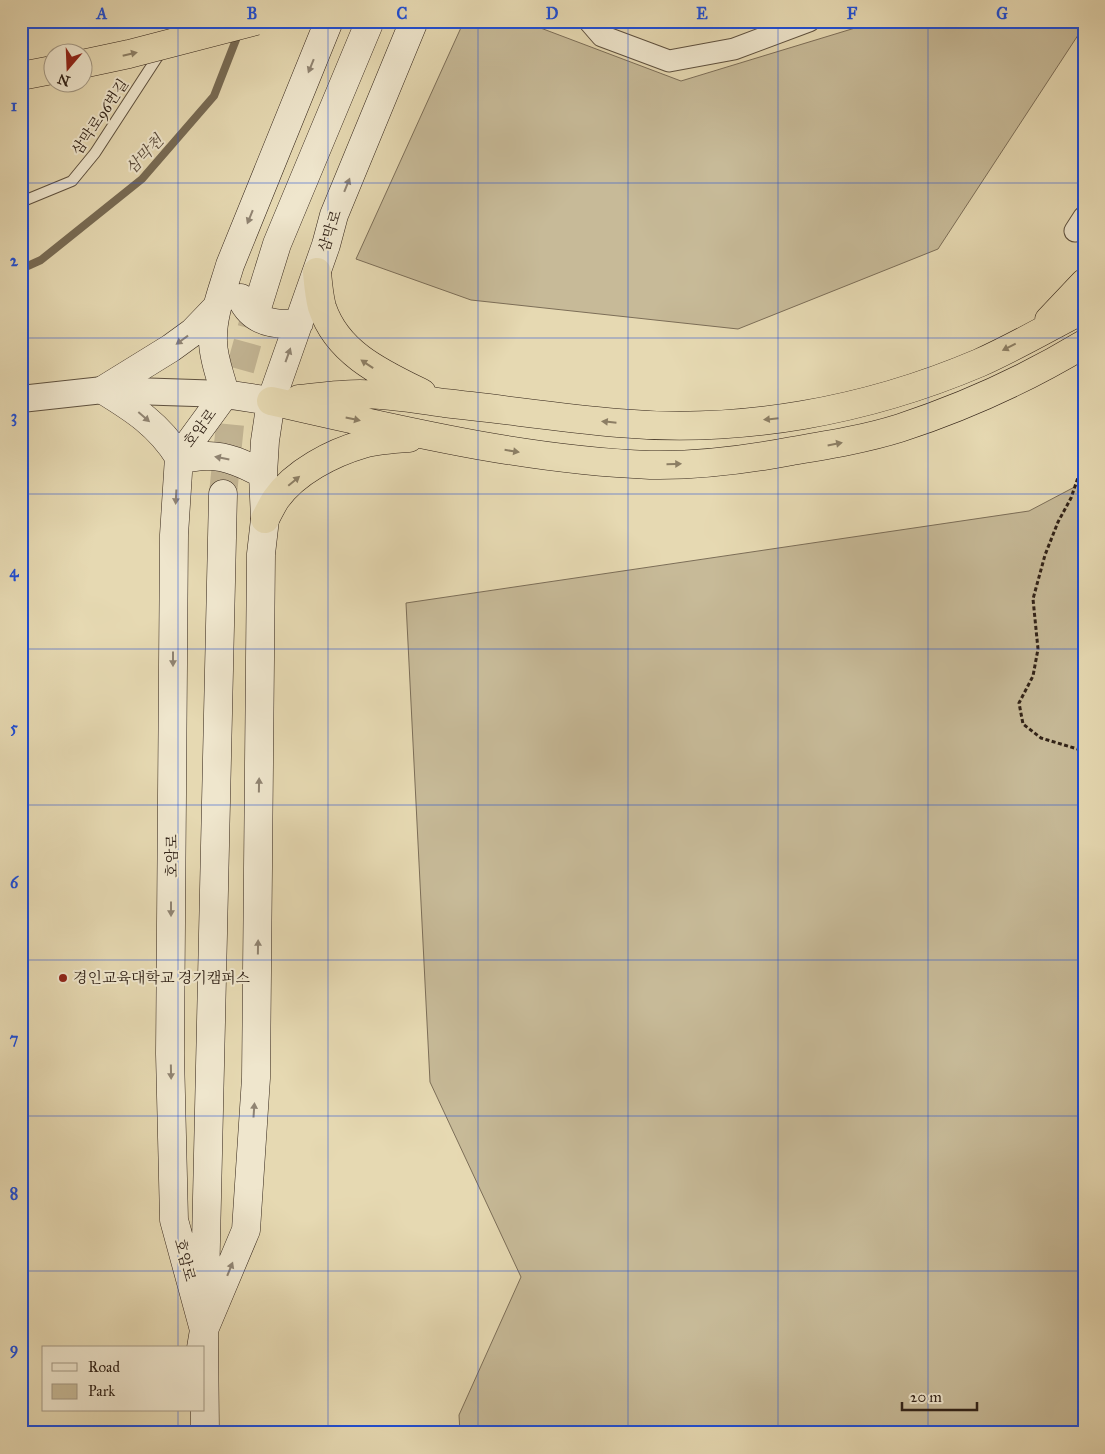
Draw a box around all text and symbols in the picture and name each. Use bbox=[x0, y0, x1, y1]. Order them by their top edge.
text: A bbox=[96, 4, 108, 23]
text: B bbox=[247, 4, 257, 23]
text: C bbox=[397, 4, 408, 23]
text: D bbox=[546, 4, 559, 23]
text: E bbox=[696, 4, 708, 23]
text: F bbox=[847, 4, 858, 23]
text: G bbox=[996, 4, 1008, 23]
north arrow bbox=[42, 42, 92, 92]
one-way arrow bbox=[123, 50, 138, 58]
one-way arrow bbox=[306, 59, 314, 74]
text: N bbox=[55, 70, 72, 90]
street label: 삼막로96번길 bbox=[68, 75, 132, 159]
text: 1 bbox=[11, 96, 18, 115]
water label: 삼막천 bbox=[122, 130, 168, 178]
one-way arrow bbox=[343, 178, 351, 192]
street label: 삼막로 bbox=[315, 207, 345, 254]
one-way arrow bbox=[246, 210, 254, 225]
text: 2 bbox=[10, 251, 19, 270]
one-way arrow bbox=[175, 335, 189, 345]
one-way arrow bbox=[1002, 343, 1016, 351]
one-way arrow bbox=[284, 347, 292, 362]
one-way arrow bbox=[360, 359, 374, 369]
street label: 호암로 bbox=[180, 405, 221, 451]
text: 3 bbox=[11, 407, 17, 427]
one-way arrow bbox=[138, 411, 150, 422]
one-way arrow bbox=[346, 415, 361, 423]
one-way arrow bbox=[763, 415, 779, 423]
one-way arrow bbox=[601, 418, 617, 426]
one-way arrow bbox=[827, 439, 843, 447]
one-way arrow bbox=[505, 447, 521, 455]
one-way arrow bbox=[215, 454, 230, 462]
one-way arrow bbox=[666, 460, 682, 468]
one-way arrow bbox=[287, 475, 300, 486]
one-way arrow bbox=[171, 489, 179, 505]
text: 4 bbox=[10, 562, 20, 582]
one-way arrow bbox=[169, 652, 177, 668]
text: 5 bbox=[10, 718, 18, 737]
one-way arrow bbox=[255, 777, 263, 793]
street label: 호암로 bbox=[163, 834, 181, 878]
text: 6 bbox=[10, 873, 19, 892]
one-way arrow bbox=[167, 902, 175, 918]
one-way arrow bbox=[254, 939, 262, 955]
place label: 경인교육대학교 경기캠퍼스 bbox=[73, 969, 251, 987]
marker: 경인교육대학교 경기캠퍼스 bbox=[57, 972, 69, 984]
text: 7 bbox=[10, 1029, 19, 1048]
one-way arrow bbox=[167, 1064, 175, 1080]
one-way arrow bbox=[250, 1101, 258, 1117]
text: 8 bbox=[10, 1184, 18, 1203]
street label: 호암로 bbox=[171, 1237, 199, 1284]
one-way arrow bbox=[226, 1262, 234, 1276]
text: 9 bbox=[10, 1339, 18, 1359]
legend bbox=[42, 1346, 205, 1412]
text: Road bbox=[88, 1358, 120, 1376]
scale bar bbox=[902, 1379, 978, 1411]
text: Park bbox=[88, 1382, 115, 1400]
text: 20 m bbox=[910, 1388, 942, 1406]

